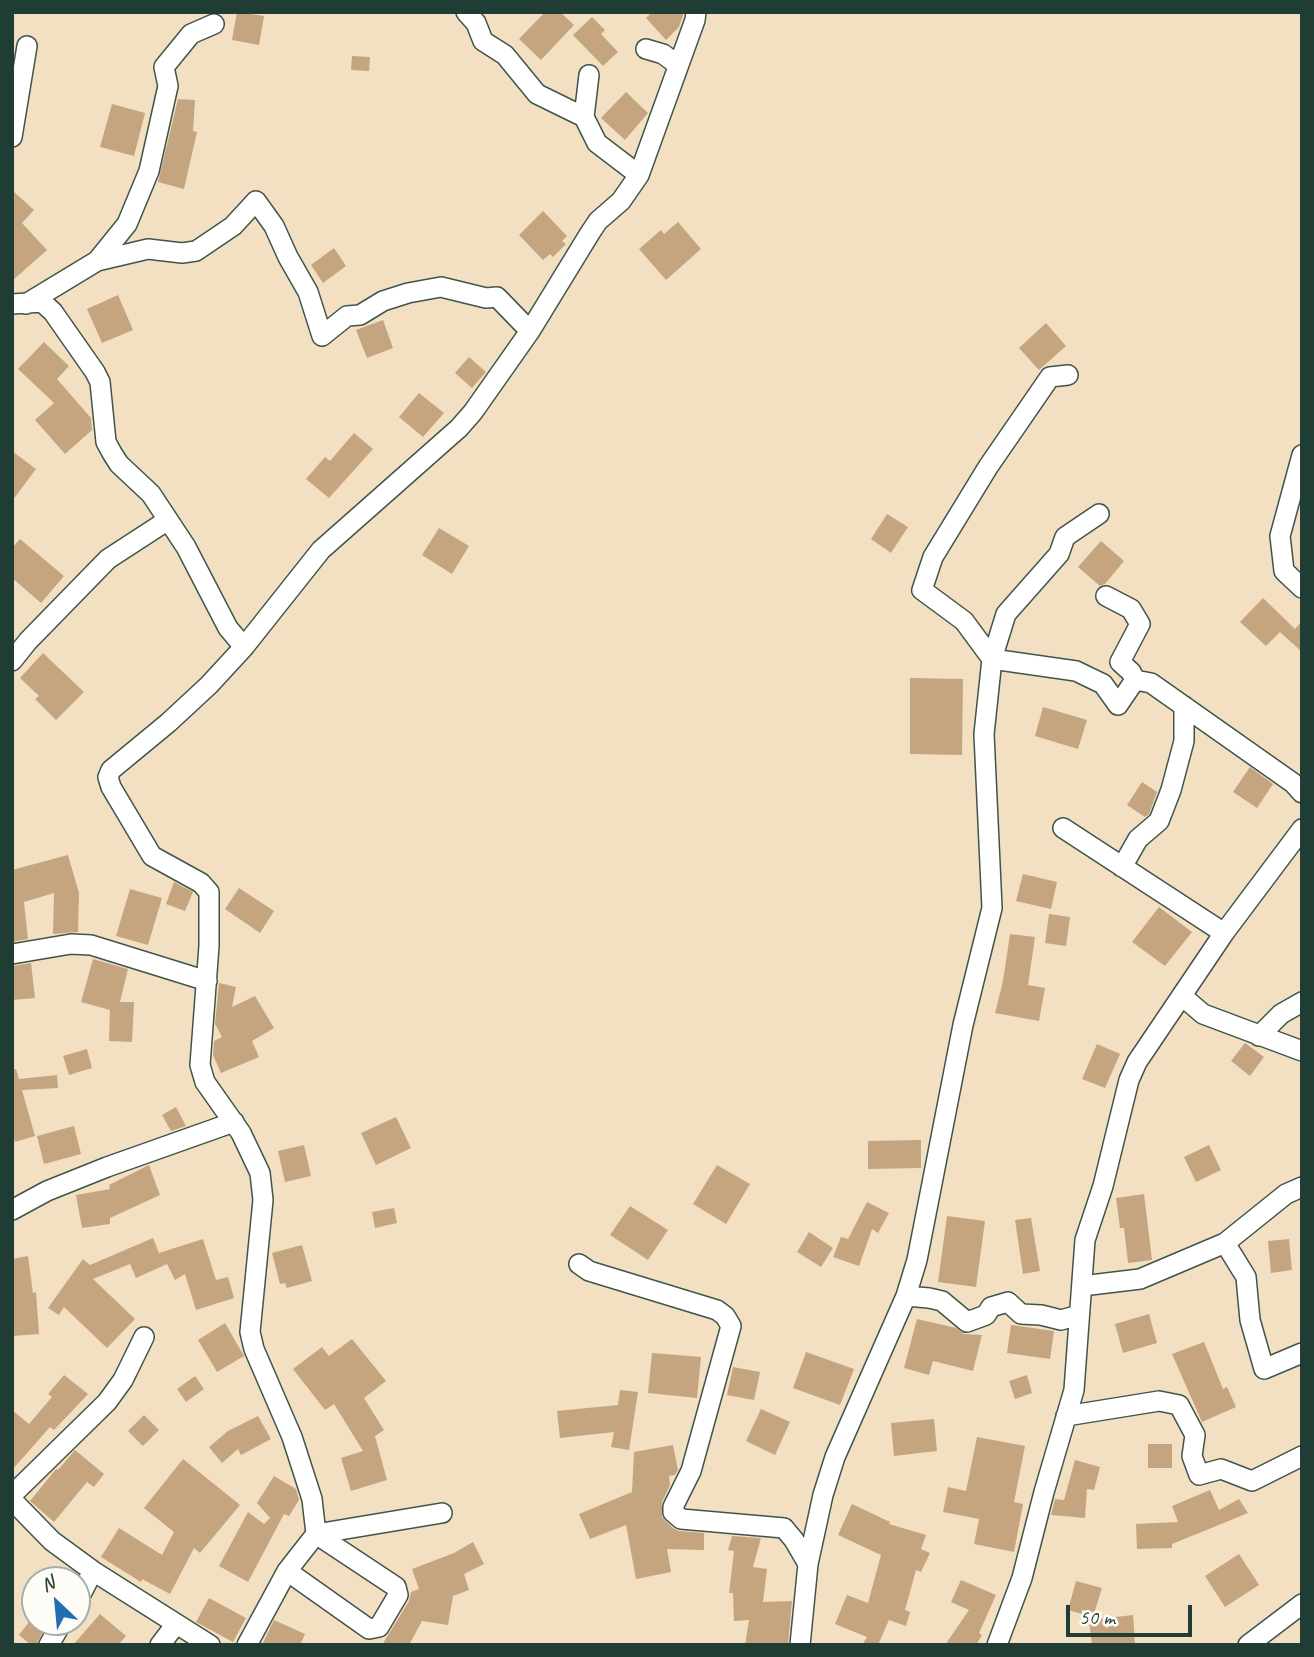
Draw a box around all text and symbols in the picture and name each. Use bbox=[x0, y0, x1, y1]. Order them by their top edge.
north arrow bbox=[21, 1566, 91, 1636]
text: N bbox=[37, 1571, 58, 1597]
scale bar bbox=[1069, 1590, 1195, 1634]
text: 50 m bbox=[1079, 1604, 1115, 1630]

